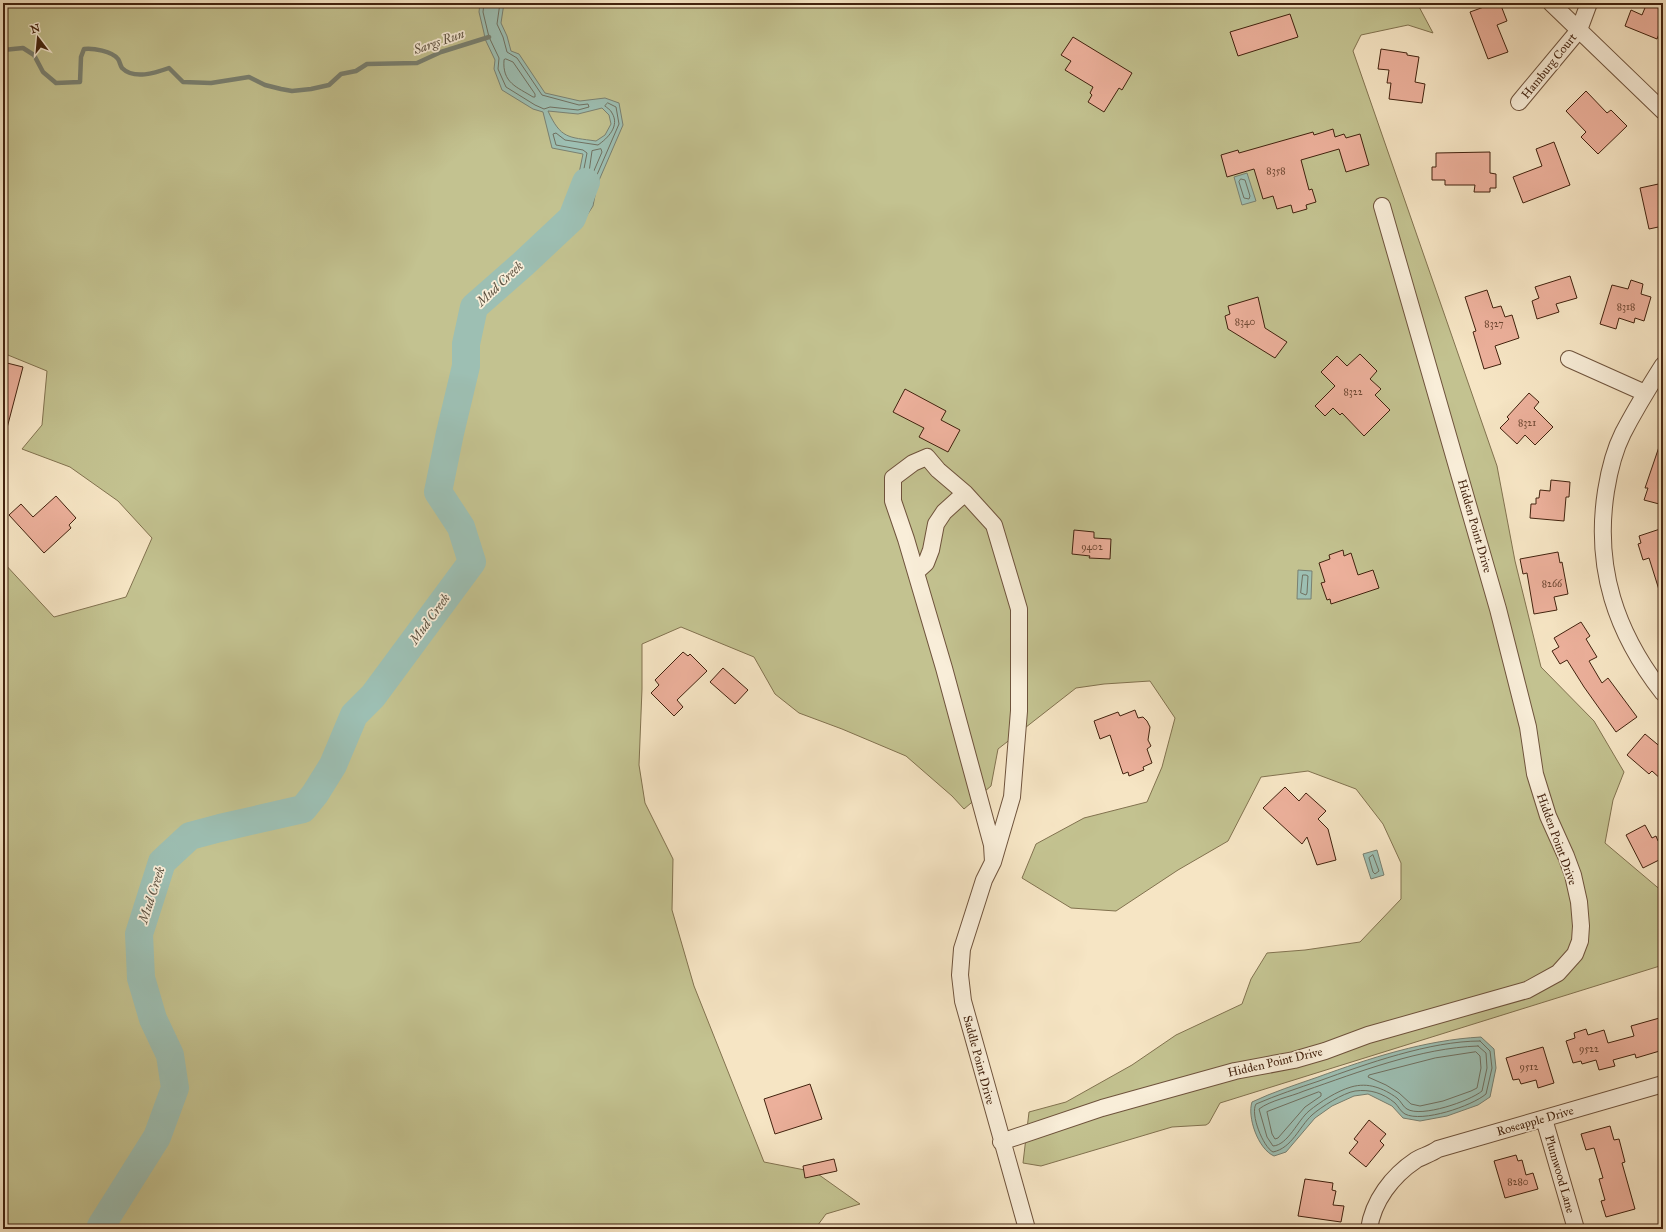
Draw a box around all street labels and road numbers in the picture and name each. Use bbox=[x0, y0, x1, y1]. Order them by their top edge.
street label: Hamburg Court bbox=[1518, 30, 1581, 102]
street label: Hidden Point Drive bbox=[1455, 478, 1495, 574]
street label: Hidden Point Drive bbox=[1534, 791, 1580, 887]
street label: Saddle Point Drive bbox=[960, 1014, 998, 1106]
street label: Hidden Point Drive bbox=[1226, 1044, 1324, 1080]
street label: Roseapple Drive bbox=[1495, 1103, 1575, 1139]
street label: Plumwood Lane bbox=[1542, 1133, 1578, 1215]

